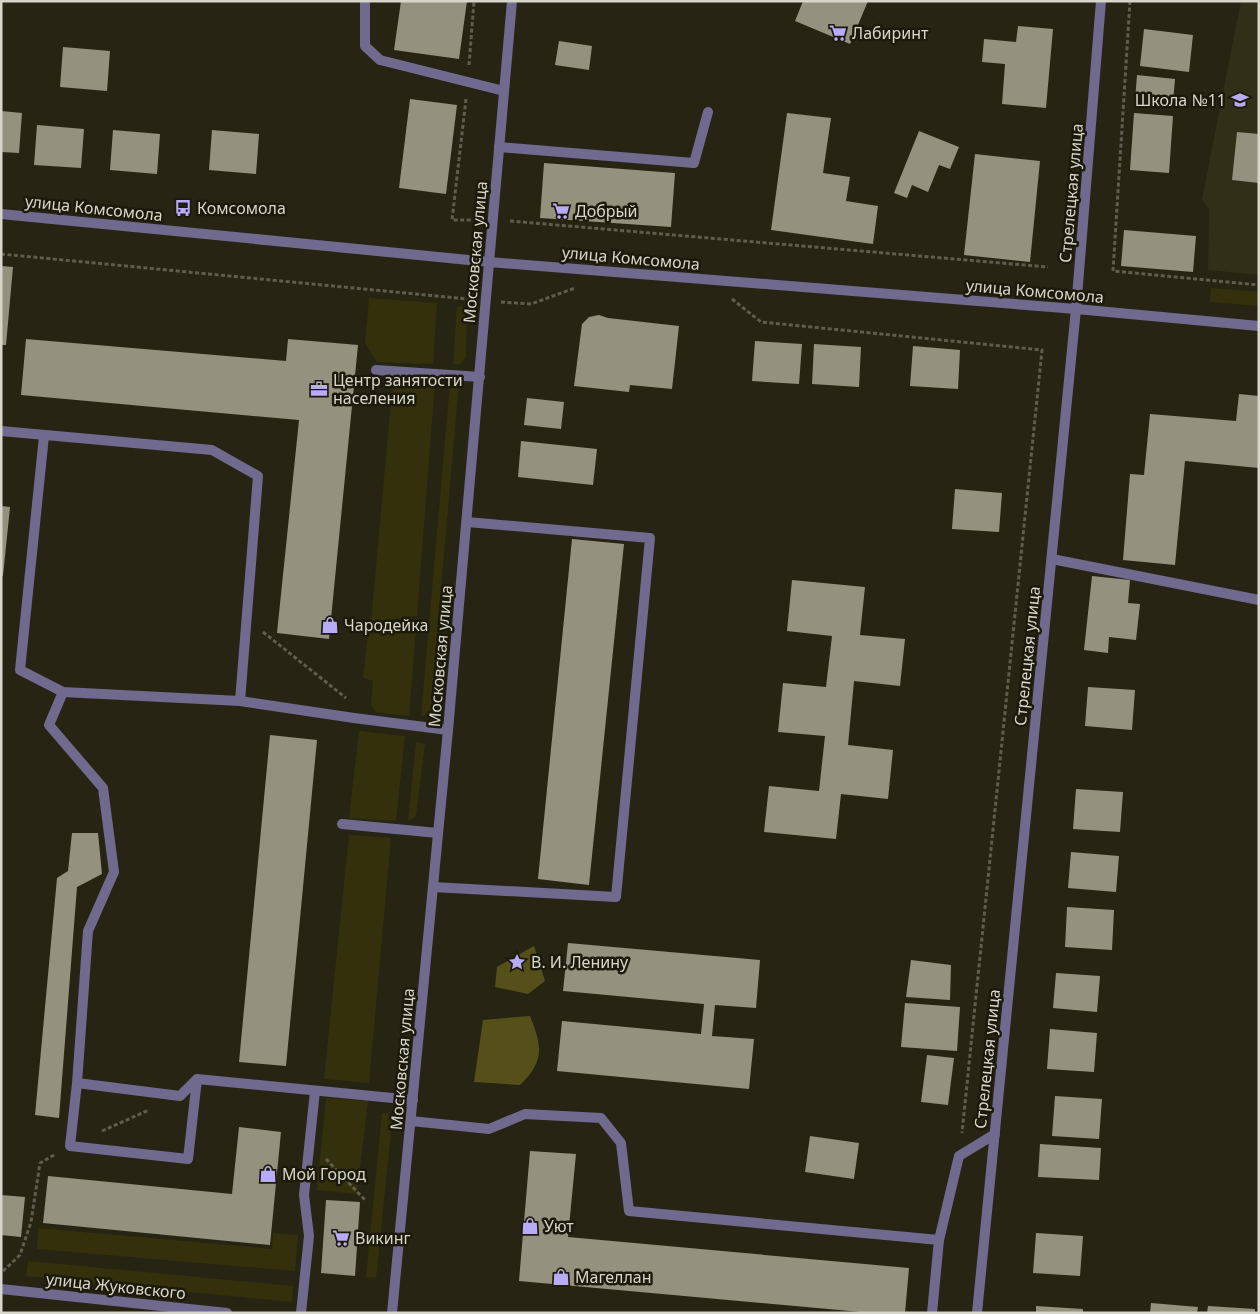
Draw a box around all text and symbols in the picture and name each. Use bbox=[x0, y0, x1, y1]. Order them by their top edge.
place label: Лабиринт bbox=[852, 22, 929, 44]
supermarket icon: Лабиринт bbox=[828, 23, 848, 43]
place label: Школа №11 bbox=[1135, 89, 1226, 111]
school or university icon: Школа №11 bbox=[1230, 90, 1250, 110]
street label: Стрелецкая улица bbox=[1054, 122, 1088, 264]
street label: Московская улица bbox=[458, 180, 492, 324]
street label: улица Комсомола bbox=[24, 190, 164, 226]
place label: Комсомола bbox=[197, 197, 286, 219]
bus stop icon: Комсомола bbox=[173, 198, 193, 218]
place label: Добрый bbox=[575, 200, 638, 222]
supermarket icon: Добрый bbox=[551, 201, 571, 221]
street label: улица Комсомола bbox=[561, 241, 701, 275]
street label: улица Комсомола bbox=[965, 274, 1105, 308]
place label: Центр занятости населения bbox=[333, 369, 463, 409]
office icon: Центр занятости населения bbox=[309, 379, 329, 399]
street label: Московская улица bbox=[423, 584, 457, 728]
street label: Стрелецкая улица bbox=[1009, 585, 1045, 727]
place label: Чародейка bbox=[344, 614, 428, 636]
shop icon: Чародейка bbox=[320, 615, 340, 635]
place label: В. И. Ленину bbox=[531, 951, 629, 973]
place icon: В. И. Ленину bbox=[507, 952, 527, 972]
street label: Московская улица bbox=[385, 987, 419, 1131]
street label: Стрелецкая улица bbox=[969, 988, 1005, 1130]
place label: Мой Город bbox=[282, 1163, 366, 1185]
shop icon: Мой Город bbox=[258, 1164, 278, 1184]
place label: Уют bbox=[544, 1215, 574, 1237]
shop icon: Уют bbox=[520, 1216, 540, 1236]
place label: Викинг bbox=[355, 1227, 411, 1249]
supermarket icon: Викинг bbox=[331, 1228, 351, 1248]
place label: Магеллан bbox=[575, 1266, 652, 1288]
shop icon: Магеллан bbox=[551, 1267, 571, 1287]
street label: улица Жуковского bbox=[45, 1268, 187, 1304]

